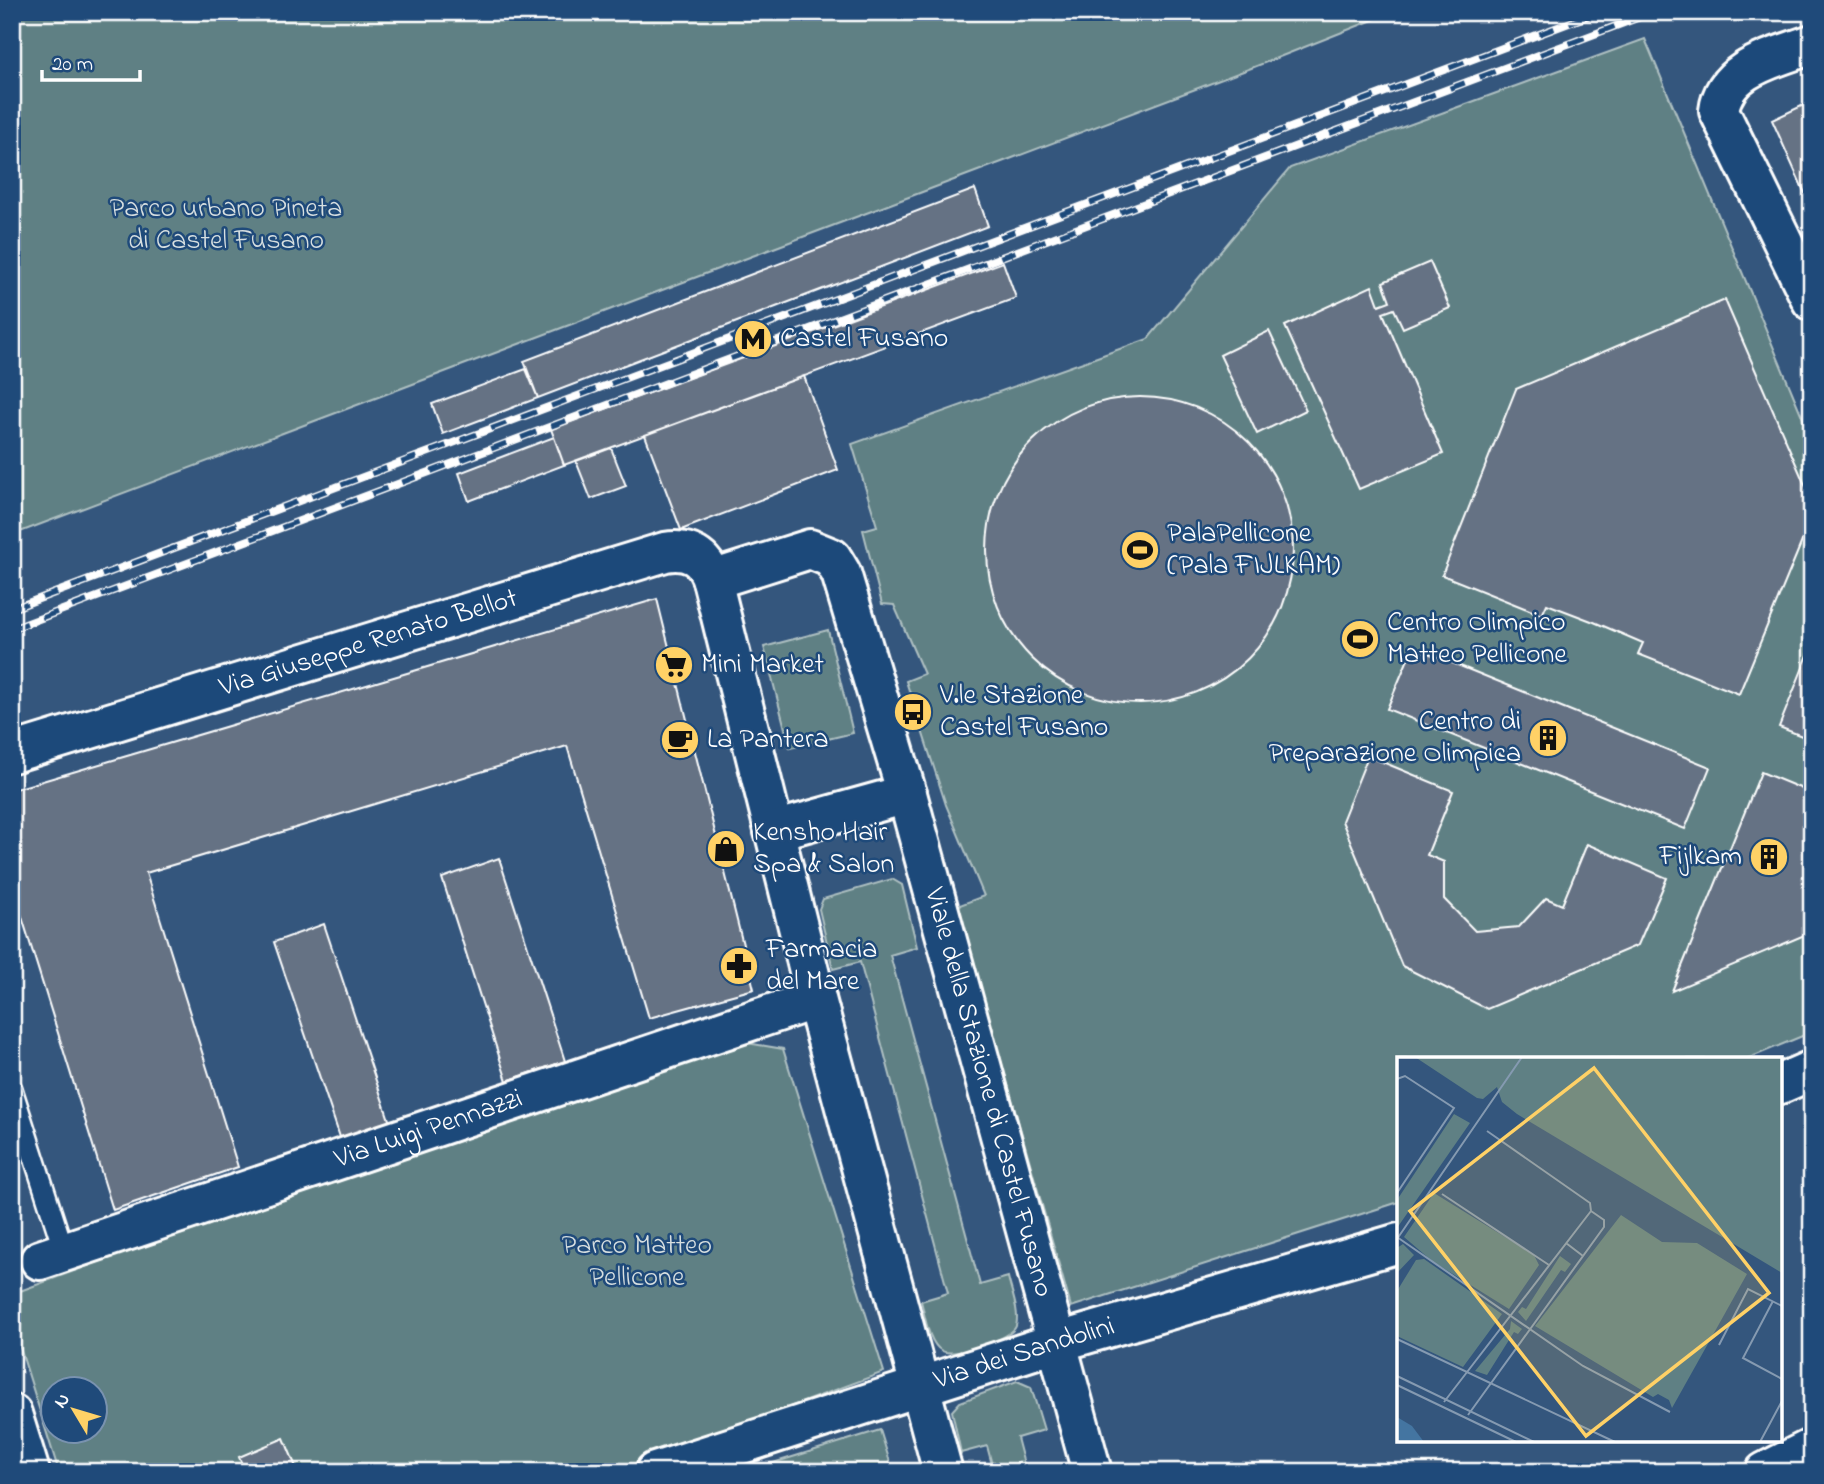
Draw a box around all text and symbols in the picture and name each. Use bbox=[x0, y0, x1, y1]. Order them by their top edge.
scale bar bbox=[42, 38, 140, 82]
text: 20 m bbox=[52, 50, 93, 80]
park label: Parco urbano Pineta di Castel Fusano bbox=[110, 189, 342, 262]
metro station icon: Castel Fusano bbox=[732, 318, 774, 360]
place label: Castel Fusano bbox=[780, 319, 948, 360]
place label: PalaPellicone (Pala FIJLKAM) bbox=[1167, 514, 1340, 587]
sports icon: PalaPellicone (Pala FIJLKAM) bbox=[1119, 529, 1161, 571]
street label: Via Giuseppe Renato Bellot bbox=[213, 578, 523, 709]
place label: Centro Olimpico Matteo Pellicone bbox=[1387, 603, 1567, 676]
sports icon: Centro Olimpico Matteo Pellicone bbox=[1339, 618, 1381, 660]
supermarket icon: Mini Market bbox=[653, 644, 695, 686]
place label: Mini Market bbox=[701, 645, 824, 686]
place label: V.le Stazione Castel Fusano bbox=[939, 676, 1108, 749]
bus stop icon: V.le Stazione Castel Fusano bbox=[892, 691, 934, 733]
place label: Centro di Preparazione Olimpica bbox=[1269, 702, 1521, 775]
building icon: Centro di Preparazione Olimpica bbox=[1527, 717, 1569, 759]
cafe icon: La Pantera bbox=[659, 719, 701, 761]
place label: La Pantera bbox=[707, 720, 829, 761]
place label: Kensho Hair Spa & Salon bbox=[753, 813, 894, 886]
shop icon: Kensho Hair Spa & Salon bbox=[705, 828, 747, 870]
building icon: Fijlkam bbox=[1748, 836, 1790, 878]
place label: Fijlkam bbox=[1658, 837, 1742, 878]
street label: Viale della Stazione di Castel Fusano bbox=[913, 882, 1064, 1302]
place label: Farmacia del Mare bbox=[765, 930, 877, 1003]
pharmacy icon: Farmacia del Mare bbox=[718, 945, 760, 987]
inset map bbox=[1397, 1057, 1782, 1442]
street label: Via Luigi Pennazzi bbox=[328, 1079, 528, 1180]
park label: Parco Matteo Pellicone bbox=[562, 1226, 712, 1299]
street label: Via dei Sandolini bbox=[928, 1306, 1120, 1401]
north arrow bbox=[38, 1376, 108, 1446]
text: N bbox=[48, 1388, 77, 1414]

